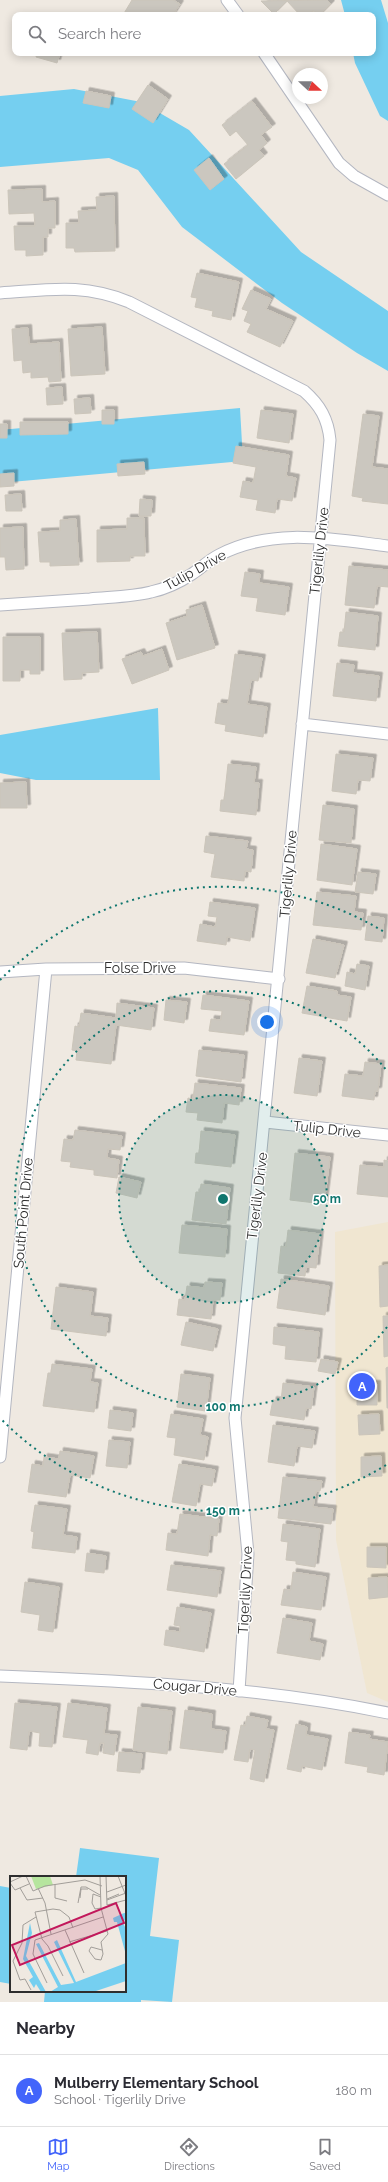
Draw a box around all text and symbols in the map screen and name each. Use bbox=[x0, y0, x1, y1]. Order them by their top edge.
search box bbox=[12, 12, 376, 56]
icon: search bbox=[26, 23, 48, 45]
text: Search here bbox=[58, 25, 141, 43]
north arrow bbox=[292, 68, 328, 104]
street label: Tigerlily Drive bbox=[306, 506, 332, 596]
street label: Tulip Drive bbox=[161, 546, 229, 594]
street label: Tigerlily Drive bbox=[276, 829, 300, 919]
street label: Folse Drive bbox=[104, 960, 176, 976]
your location bbox=[257, 1012, 277, 1032]
street label: Tulip Drive bbox=[292, 1117, 362, 1141]
street label: Tigerlily Drive bbox=[244, 1151, 270, 1241]
street label: South Point Drive bbox=[10, 1157, 36, 1269]
centre of rings bbox=[216, 1192, 230, 1206]
text: 50 m bbox=[313, 1192, 341, 1206]
pin: A bbox=[349, 1371, 375, 1401]
text: 100 m bbox=[206, 1400, 240, 1414]
text: 150 m bbox=[206, 1504, 240, 1518]
street label: Tigerlily Drive bbox=[235, 1546, 255, 1634]
street label: Cougar Drive bbox=[152, 1675, 238, 1699]
inset map bbox=[10, 1876, 126, 1992]
text: Nearby bbox=[16, 2018, 75, 2038]
text: Mulberry Elementary School bbox=[54, 2074, 259, 2092]
text: A bbox=[25, 2083, 33, 2098]
text: 180 m bbox=[336, 2083, 372, 2098]
text: School · Tigerlily Drive bbox=[54, 2092, 186, 2107]
tab: Map bbox=[47, 2136, 70, 2173]
tab: Directions bbox=[164, 2136, 215, 2173]
tab: Saved bbox=[309, 2136, 341, 2173]

